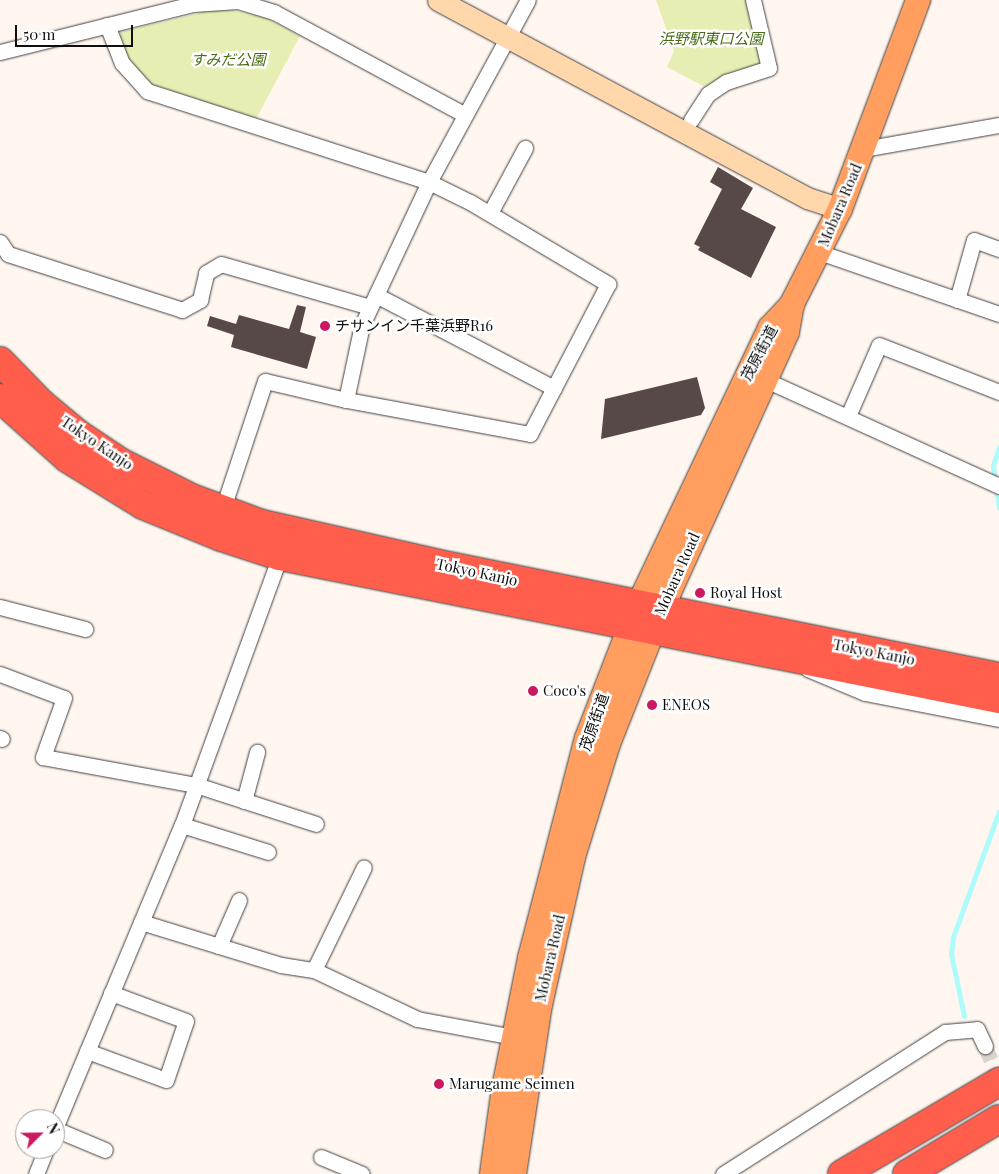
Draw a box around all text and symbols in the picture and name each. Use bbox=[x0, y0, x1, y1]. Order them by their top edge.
scale bar bbox=[18, 15, 135, 47]
text: 50 m bbox=[23, 24, 55, 44]
park label: 浜野駅東口公園 bbox=[659, 30, 763, 48]
park label: すみだ公園 bbox=[191, 51, 265, 69]
street label: Mobara Road bbox=[814, 161, 866, 249]
place label: チサンイン千葉浜野R16 bbox=[335, 317, 493, 335]
marker: チサンイン千葉浜野R16 bbox=[319, 320, 331, 332]
street label: 茂原街道 bbox=[737, 322, 781, 384]
street label: Tokyo Kanjo bbox=[58, 412, 136, 474]
street label: Mobara Road bbox=[651, 530, 703, 618]
street label: Tokyo Kanjo bbox=[435, 555, 519, 589]
place label: Royal Host bbox=[710, 584, 782, 602]
marker: Royal Host bbox=[694, 587, 706, 599]
street label: Tokyo Kanjo bbox=[832, 635, 916, 669]
place label: Coco's bbox=[543, 682, 586, 700]
marker: Coco's bbox=[527, 685, 539, 697]
street label: 茂原街道 bbox=[576, 691, 612, 753]
place label: ENEOS bbox=[662, 696, 710, 714]
marker: ENEOS bbox=[646, 699, 658, 711]
street label: Mobara Road bbox=[531, 913, 569, 1003]
place label: Marugame Seimen bbox=[449, 1075, 575, 1093]
marker: Marugame Seimen bbox=[433, 1078, 445, 1090]
north arrow bbox=[15, 1109, 65, 1159]
text: N bbox=[43, 1120, 64, 1137]

